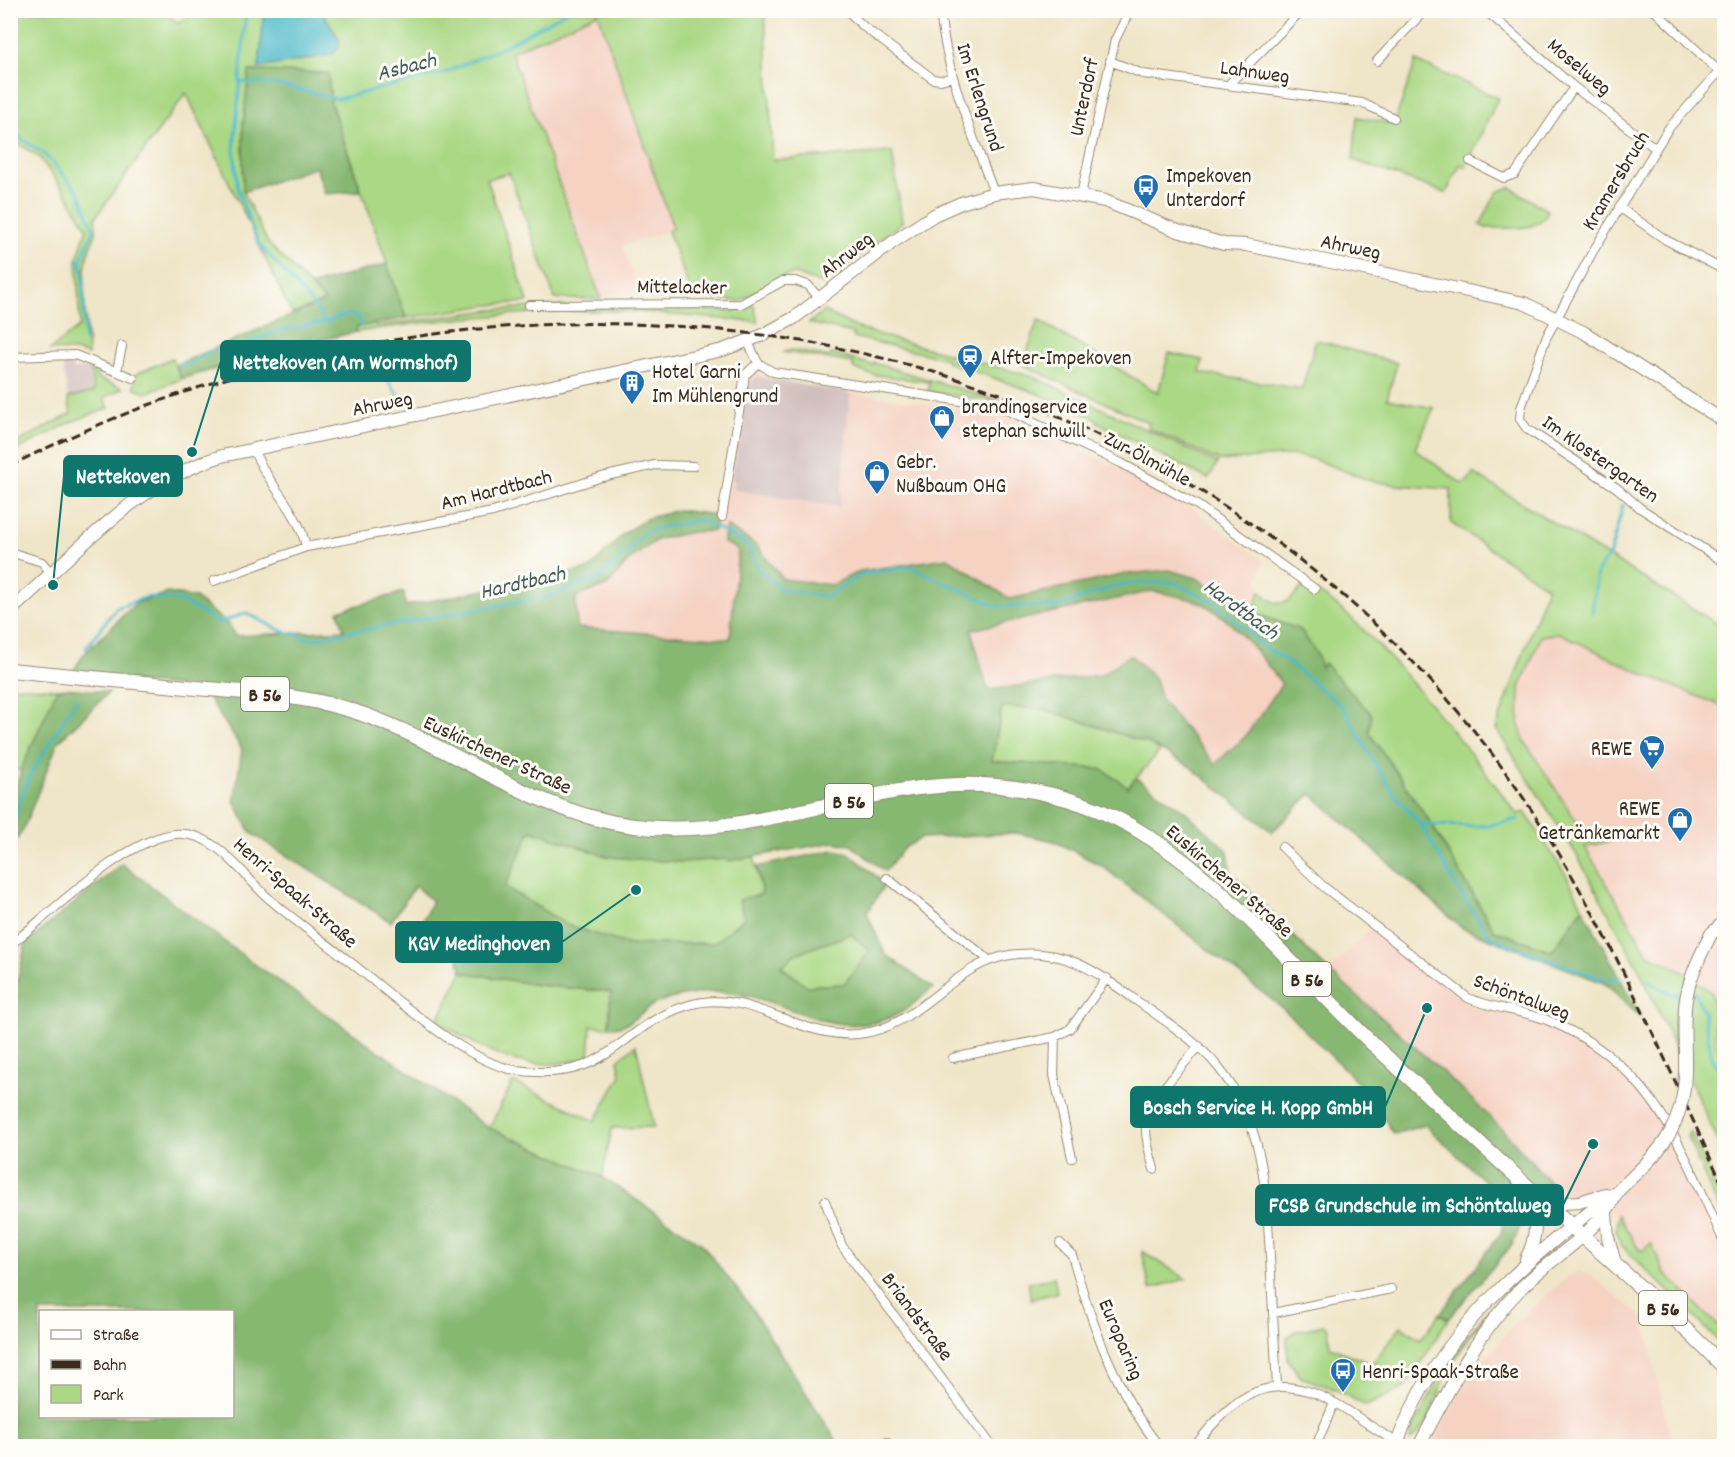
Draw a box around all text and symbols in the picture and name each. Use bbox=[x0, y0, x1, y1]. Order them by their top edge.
street label: Moselweg bbox=[1539, 32, 1617, 104]
street label: Im Erlengrund bbox=[946, 40, 1010, 156]
water label: Asbach bbox=[374, 46, 441, 91]
street label: Lahnweg bbox=[1218, 54, 1291, 94]
street label: Unterdorf bbox=[1063, 55, 1109, 139]
street label: Kramersbruch bbox=[1576, 126, 1659, 237]
place label: Impekoven Unterdorf bbox=[1166, 163, 1252, 217]
bus stop icon: Impekoven Unterdorf bbox=[1131, 172, 1161, 210]
street label: Ahrweg bbox=[815, 226, 881, 287]
street label: Ahrweg bbox=[1318, 228, 1383, 270]
street label: Mittelacker bbox=[637, 273, 727, 305]
callout: Nettekoven (Am Wormshof) bbox=[221, 341, 470, 381]
station icon: Alfter-Impekoven bbox=[955, 342, 985, 380]
place label: Alfter-Impekoven bbox=[990, 345, 1131, 375]
text: Nettekoven (Am Wormshof) bbox=[232, 349, 458, 380]
place label: Hotel Garni Im Mühlengrund bbox=[652, 359, 778, 413]
building icon: Hotel Garni Im Mühlengrund bbox=[617, 368, 647, 406]
street label: Ahrweg bbox=[350, 385, 415, 426]
place label: brandingservice stephan schwill bbox=[962, 394, 1087, 448]
shop icon: brandingservice stephan schwill bbox=[927, 403, 957, 441]
street label: Im Klostergarten bbox=[1535, 409, 1664, 512]
street label: Zur Ölmühle bbox=[1098, 425, 1195, 496]
place label: Gebr. Nußbaum OHG bbox=[896, 449, 1006, 503]
callout: Nettekoven bbox=[64, 456, 182, 496]
shop icon: Gebr. Nußbaum OHG bbox=[862, 458, 892, 496]
text: Nettekoven bbox=[76, 463, 170, 494]
street label: Am Hardtbach bbox=[438, 464, 556, 520]
water label: Hardtbach bbox=[477, 559, 570, 609]
water label: Hardtbach bbox=[1196, 573, 1285, 649]
road number: B 56 bbox=[241, 677, 289, 711]
street label: Euskirchener Straße bbox=[418, 709, 576, 804]
supermarket icon: REWE bbox=[1637, 733, 1667, 771]
place label: REWE bbox=[1591, 736, 1632, 766]
road number: B 56 bbox=[825, 784, 873, 818]
place label: REWE Getränkemarkt bbox=[1538, 796, 1660, 850]
shop icon: REWE Getränkemarkt bbox=[1665, 805, 1695, 843]
street label: Euskirchener Straße bbox=[1158, 818, 1298, 946]
street label: Henri-Spaak-Straße bbox=[225, 832, 363, 957]
callout: KGV Medinghoven bbox=[396, 922, 562, 962]
text: KGV Medinghoven bbox=[408, 930, 550, 961]
road number: B 56 bbox=[1283, 962, 1331, 996]
street label: Schöntalweg bbox=[1468, 967, 1574, 1030]
callout: Bosch Service H. Kopp GmbH bbox=[1131, 1087, 1385, 1127]
text: Bosch Service H. Kopp GmbH bbox=[1143, 1094, 1373, 1125]
callout: FCSB Grundschule im Schöntalweg bbox=[1256, 1185, 1563, 1225]
text: FCSB Grundschule im Schöntalweg bbox=[1269, 1192, 1552, 1223]
street label: Briandstraße bbox=[872, 1267, 959, 1369]
road number: B 56 bbox=[1639, 1291, 1687, 1325]
street label: Europaring bbox=[1089, 1295, 1150, 1386]
legend bbox=[39, 1310, 234, 1418]
text: Straße bbox=[93, 1324, 139, 1349]
text: Bahn bbox=[93, 1354, 127, 1379]
bus stop icon: Henri-Spaak-Straße bbox=[1328, 1356, 1358, 1394]
place label: Henri-Spaak-Straße bbox=[1362, 1359, 1519, 1389]
text: Park bbox=[93, 1384, 124, 1409]

